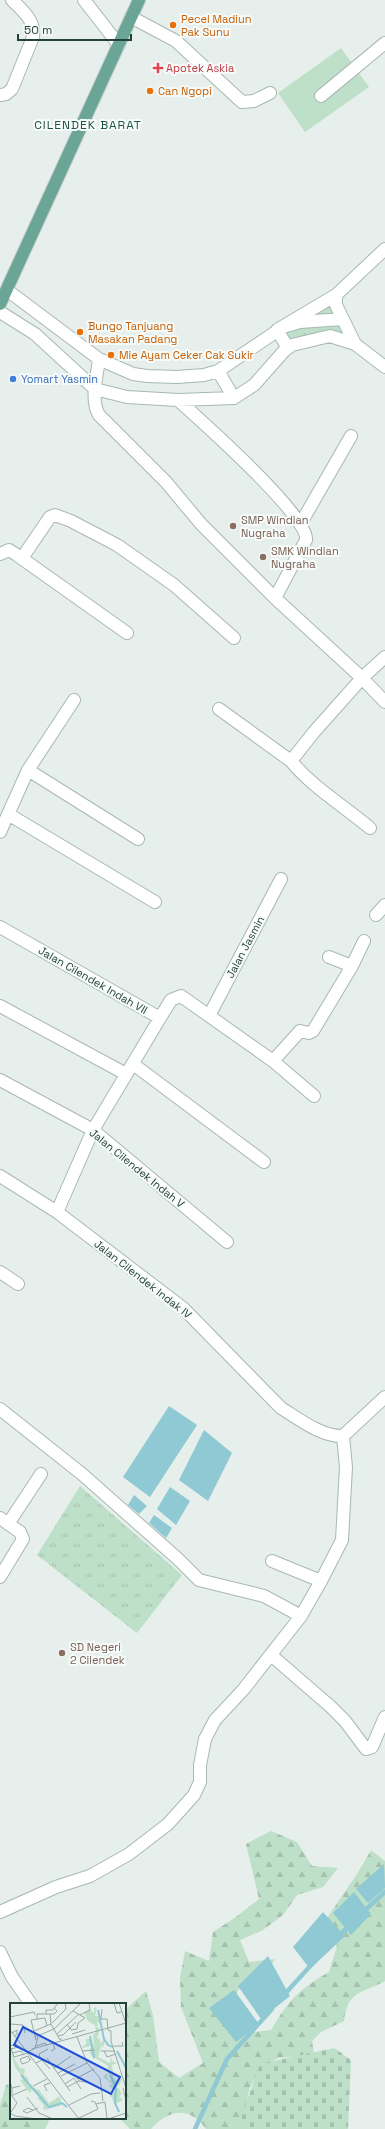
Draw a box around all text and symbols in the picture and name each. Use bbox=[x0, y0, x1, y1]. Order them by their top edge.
place label: Pecel Madiun Pak Sunu bbox=[181, 12, 252, 39]
scale bar bbox=[18, 16, 131, 42]
marker: Pecel Madiun Pak Sunu bbox=[168, 20, 178, 30]
text: 50 m bbox=[24, 22, 52, 38]
place label: Apotek Askia bbox=[166, 61, 235, 75]
marker: Apotek Askia bbox=[153, 63, 163, 73]
place label: Can Ngopi bbox=[158, 84, 212, 98]
marker: Can Ngopi bbox=[145, 86, 155, 96]
district label: CILENDEK BARAT bbox=[34, 117, 142, 133]
place label: Bungo Tanjuang Masakan Padang bbox=[88, 319, 177, 346]
marker: Bungo Tanjuang Masakan Padang bbox=[75, 327, 85, 337]
place label: Mie Ayam Ceker Cak Sukir bbox=[119, 348, 254, 362]
marker: Mie Ayam Ceker Cak Sukir bbox=[106, 350, 116, 360]
place label: Yomart Yasmin bbox=[21, 372, 98, 386]
marker: Yomart Yasmin bbox=[8, 374, 18, 384]
place label: SMP Windian Nugraha bbox=[241, 513, 309, 540]
marker: SMP Windian Nugraha bbox=[228, 521, 238, 531]
place label: SMK Windian Nugraha bbox=[271, 544, 339, 571]
marker: SMK Windian Nugraha bbox=[258, 552, 268, 562]
street label: Jalan Jasmin bbox=[223, 914, 267, 980]
street label: Jalan Cilendek Indah VII bbox=[36, 943, 150, 1017]
street label: Jalan Cilendek Indah V bbox=[87, 1125, 188, 1211]
street label: Jalan Cilendek Indak IV bbox=[91, 1236, 195, 1322]
place label: SD Negeri 2 Cilendek bbox=[70, 1640, 125, 1667]
marker: SD Negeri 2 Cilendek bbox=[57, 1648, 67, 1658]
inset map bbox=[10, 2003, 126, 2119]

